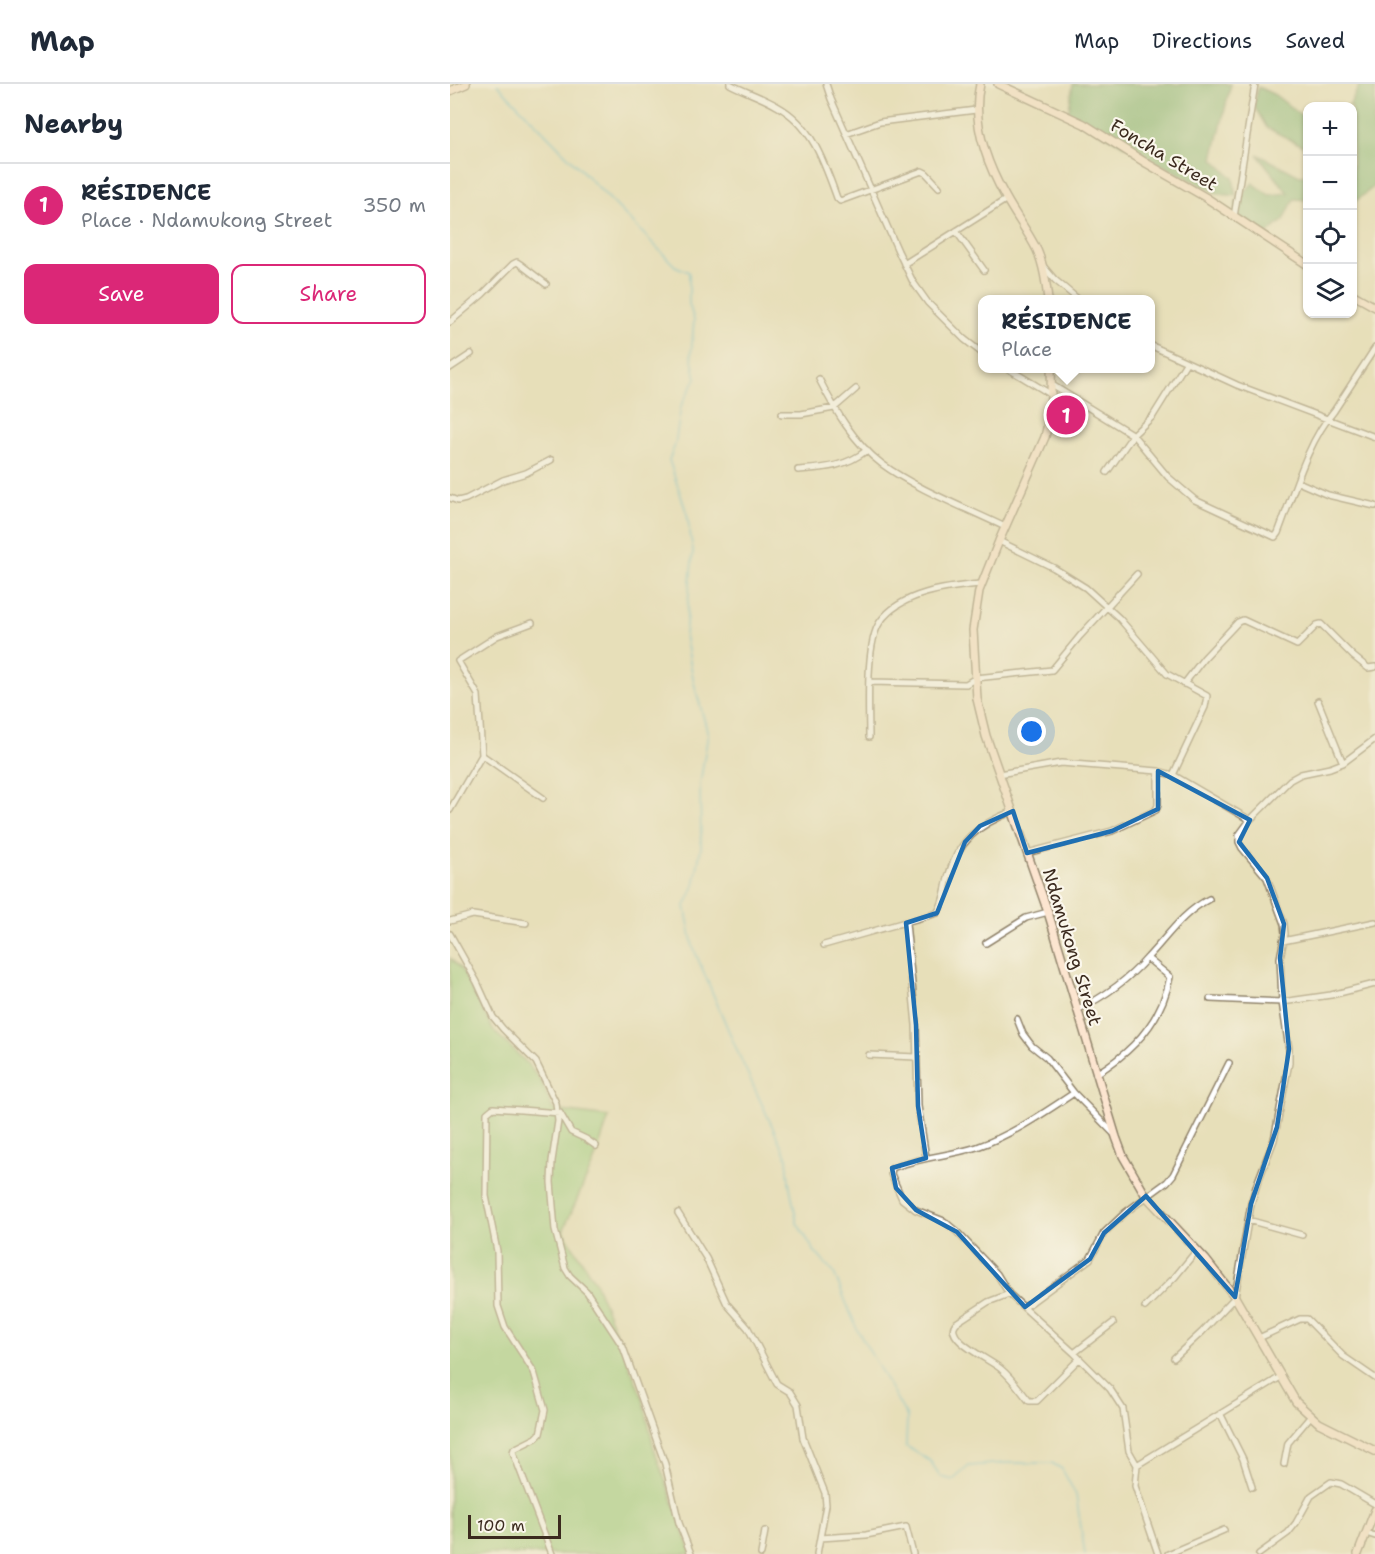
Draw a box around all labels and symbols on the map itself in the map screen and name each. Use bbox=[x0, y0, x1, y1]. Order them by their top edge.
street label: Foncha Street bbox=[1106, 114, 1222, 197]
pin: 1 bbox=[1046, 392, 1086, 438]
your location bbox=[1017, 717, 1046, 746]
street label: Ndamukong Street bbox=[1037, 866, 1107, 1029]
scale bar bbox=[468, 1512, 561, 1540]

